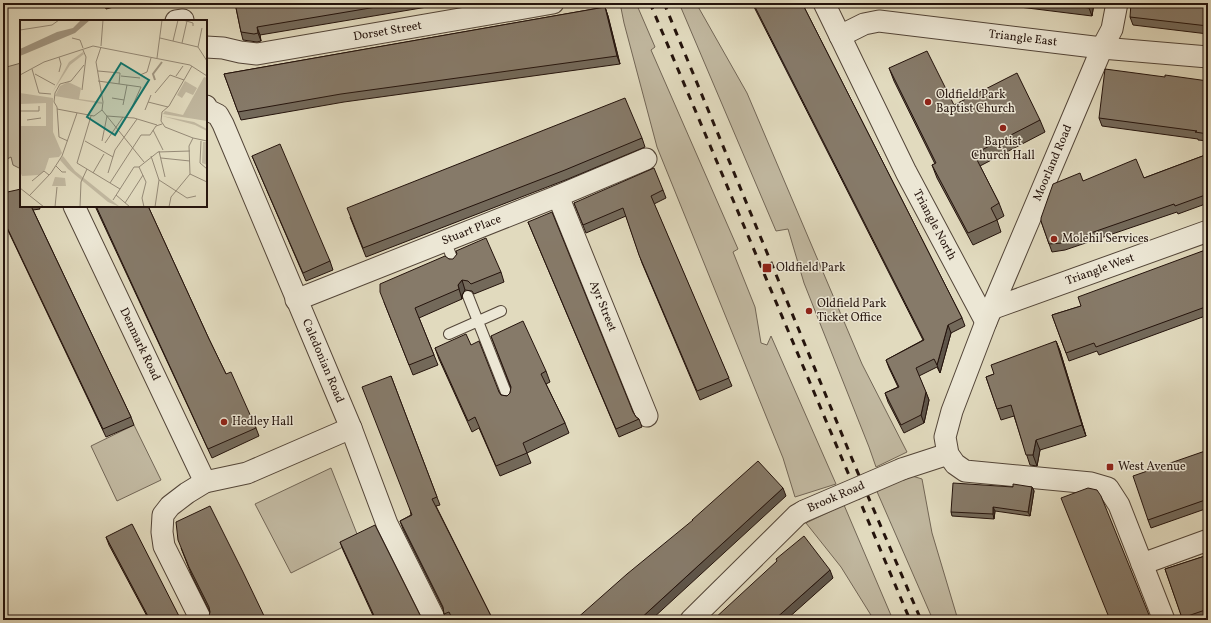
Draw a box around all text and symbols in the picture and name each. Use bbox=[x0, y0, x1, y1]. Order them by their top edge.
street label: Dorset Street bbox=[352, 18, 423, 45]
inset map bbox=[20, 20, 207, 207]
street label: Triangle East bbox=[988, 26, 1058, 50]
place label: Oldfield Park Baptist Church bbox=[936, 87, 1015, 117]
marker: Oldfield Park Baptist Church bbox=[923, 97, 933, 107]
street label: Moorland Road bbox=[1030, 122, 1076, 204]
marker: Baptist Church Hall bbox=[998, 123, 1008, 133]
place label: Baptist Church Hall bbox=[971, 134, 1035, 164]
street label: Triangle North bbox=[909, 187, 960, 263]
street label: Stuart Place bbox=[439, 211, 504, 249]
place label: Molehil Services bbox=[1062, 231, 1149, 247]
marker: Molehil Services bbox=[1049, 234, 1059, 244]
street label: Triangle West bbox=[1064, 250, 1137, 289]
place label: Oldfield Park bbox=[776, 260, 846, 276]
marker: Oldfield Park bbox=[761, 262, 773, 274]
street label: Ayr Street bbox=[585, 279, 620, 334]
place label: Oldfield Park Ticket Office bbox=[817, 296, 887, 326]
street label: Denmark Road bbox=[115, 305, 164, 384]
marker: Oldfield Park Ticket Office bbox=[804, 306, 814, 316]
street label: Caledonian Road bbox=[298, 316, 348, 406]
place label: Hedley Hall bbox=[232, 414, 294, 430]
marker: Hedley Hall bbox=[219, 417, 229, 427]
place label: West Avenue bbox=[1118, 459, 1186, 475]
marker: West Avenue bbox=[1105, 462, 1115, 472]
street label: Brook Road bbox=[805, 478, 868, 517]

